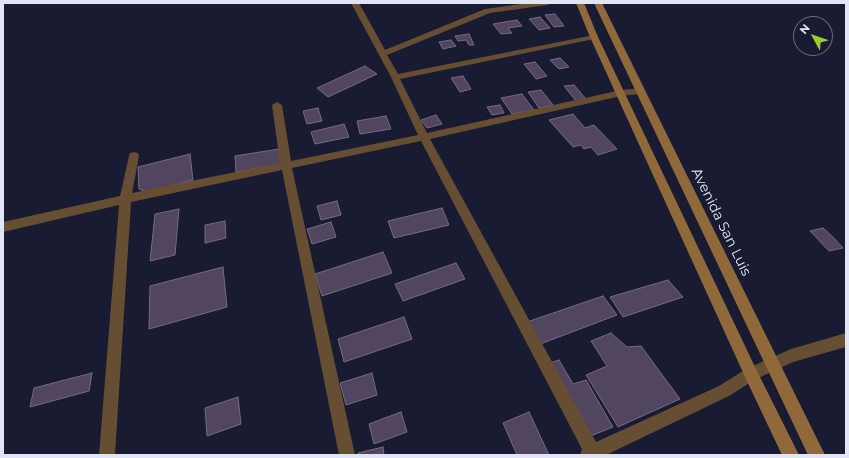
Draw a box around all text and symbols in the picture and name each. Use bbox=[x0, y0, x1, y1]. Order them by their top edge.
north arrow bbox=[793, 16, 833, 56]
text: N bbox=[796, 21, 813, 37]
street label: Avenida San Luis bbox=[688, 165, 754, 279]

